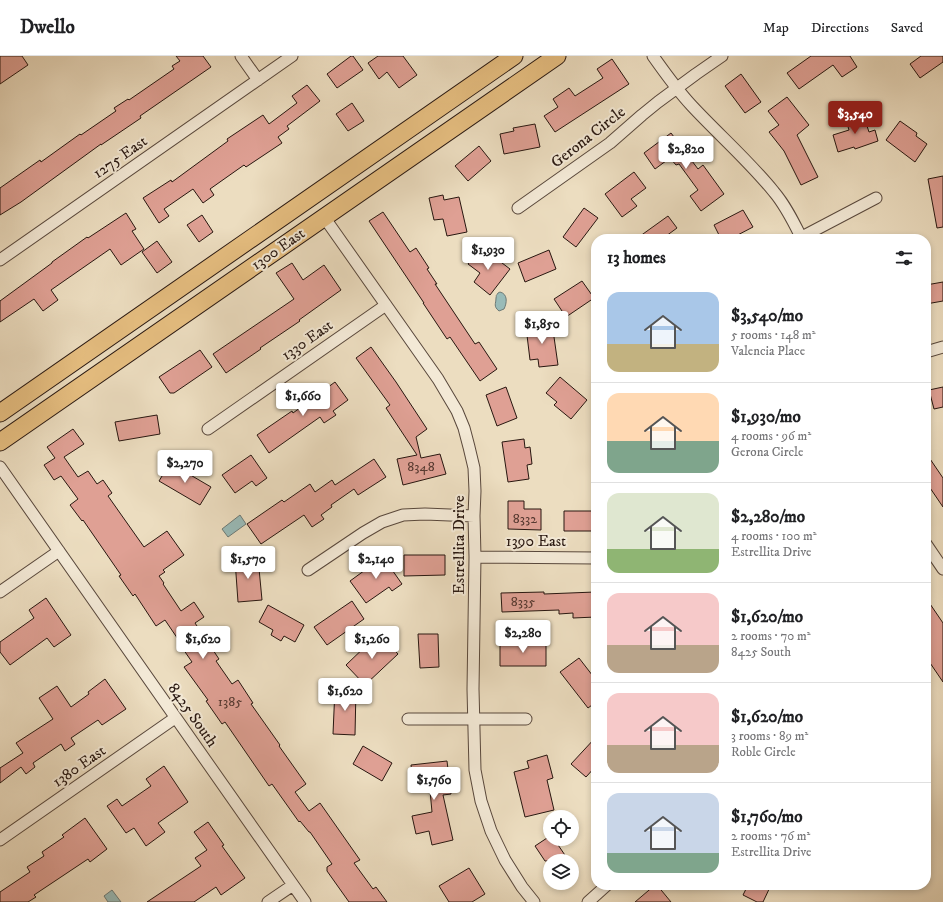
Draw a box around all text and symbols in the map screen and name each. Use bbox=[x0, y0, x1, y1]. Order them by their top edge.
text: Dwello bbox=[20, 16, 75, 39]
text: Map bbox=[763, 19, 789, 37]
text: Directions bbox=[811, 19, 869, 37]
text: Saved bbox=[891, 19, 923, 37]
street label: Gerona Circle bbox=[547, 101, 630, 172]
pin: $3,540 bbox=[822, 101, 888, 135]
text: $3,540 bbox=[837, 106, 873, 122]
street label: 1275 East bbox=[89, 131, 151, 183]
pin: $2,820 bbox=[653, 136, 719, 170]
text: $2,820 bbox=[667, 141, 705, 157]
street label: 1300 East bbox=[247, 223, 309, 275]
pin: $1,930 bbox=[455, 237, 521, 271]
text: $1,930 bbox=[471, 242, 505, 258]
text: 13 homes bbox=[607, 247, 666, 269]
icon: filters bbox=[893, 247, 915, 269]
text: $3,540/mo bbox=[731, 305, 803, 327]
icon: home bbox=[639, 308, 687, 356]
pin: $1,850 bbox=[509, 311, 575, 345]
street label: 1330 East bbox=[277, 315, 337, 365]
text: $1,850 bbox=[524, 316, 560, 332]
text: 5 rooms · 148 m² bbox=[731, 327, 816, 343]
text: Valencia Place bbox=[731, 343, 805, 359]
pin: $1,660 bbox=[270, 383, 336, 417]
text: $1,660 bbox=[285, 388, 321, 404]
text: $1,930/mo bbox=[731, 406, 801, 428]
icon: home bbox=[639, 409, 687, 457]
text: 4 rooms · 96 m² bbox=[731, 428, 811, 444]
text: Gerona Circle bbox=[731, 444, 803, 460]
pin: $2,270 bbox=[152, 450, 218, 484]
text: $2,270 bbox=[166, 455, 204, 471]
house number: 8348 bbox=[407, 458, 435, 476]
street label: Estrellita Drive bbox=[449, 495, 469, 595]
text: $2,280/mo bbox=[731, 506, 805, 528]
icon: home bbox=[639, 509, 687, 557]
house number: 8332 bbox=[513, 510, 537, 528]
text: 4 rooms · 100 m² bbox=[731, 528, 817, 544]
street label: 1390 East bbox=[506, 531, 566, 551]
text: Estrellita Drive bbox=[731, 544, 811, 560]
pin: $1,570 bbox=[215, 546, 281, 580]
pin: $2,140 bbox=[343, 546, 409, 580]
text: $1,570 bbox=[230, 551, 266, 567]
text: $2,140 bbox=[358, 551, 394, 567]
house number: 8335 bbox=[511, 593, 535, 611]
text: $1,620/mo bbox=[731, 606, 803, 628]
icon: home bbox=[639, 609, 687, 657]
pin: $2,280 bbox=[490, 620, 556, 654]
text: $2,280 bbox=[504, 625, 542, 641]
pin: $1,620 bbox=[170, 626, 236, 660]
pin: $1,260 bbox=[339, 626, 405, 660]
text: 2 rooms · 70 m² bbox=[731, 628, 811, 644]
text: $1,620 bbox=[185, 631, 221, 647]
text: $1,260 bbox=[354, 631, 390, 647]
text: 8425 South bbox=[731, 644, 791, 660]
pin: $1,620 bbox=[312, 678, 378, 712]
street label: 8425 South bbox=[164, 679, 223, 751]
text: $1,620 bbox=[327, 683, 363, 699]
house number: 1385 bbox=[218, 693, 242, 711]
text: $1,620/mo bbox=[731, 706, 803, 728]
icon: home bbox=[639, 709, 687, 757]
text: 3 rooms · 89 m² bbox=[731, 728, 808, 744]
street label: 1380 East bbox=[48, 740, 110, 792]
text: Roble Circle bbox=[731, 744, 796, 760]
pin: $1,760 bbox=[401, 767, 467, 801]
text: $1,760 bbox=[416, 772, 452, 788]
text: $1,760/mo bbox=[731, 806, 803, 828]
icon: home bbox=[639, 809, 687, 857]
map controls bbox=[543, 810, 579, 890]
button: locate bbox=[543, 810, 579, 846]
text: 2 rooms · 76 m² bbox=[731, 828, 810, 844]
text: Estrellita Drive bbox=[731, 844, 811, 860]
button: layers bbox=[543, 854, 579, 890]

